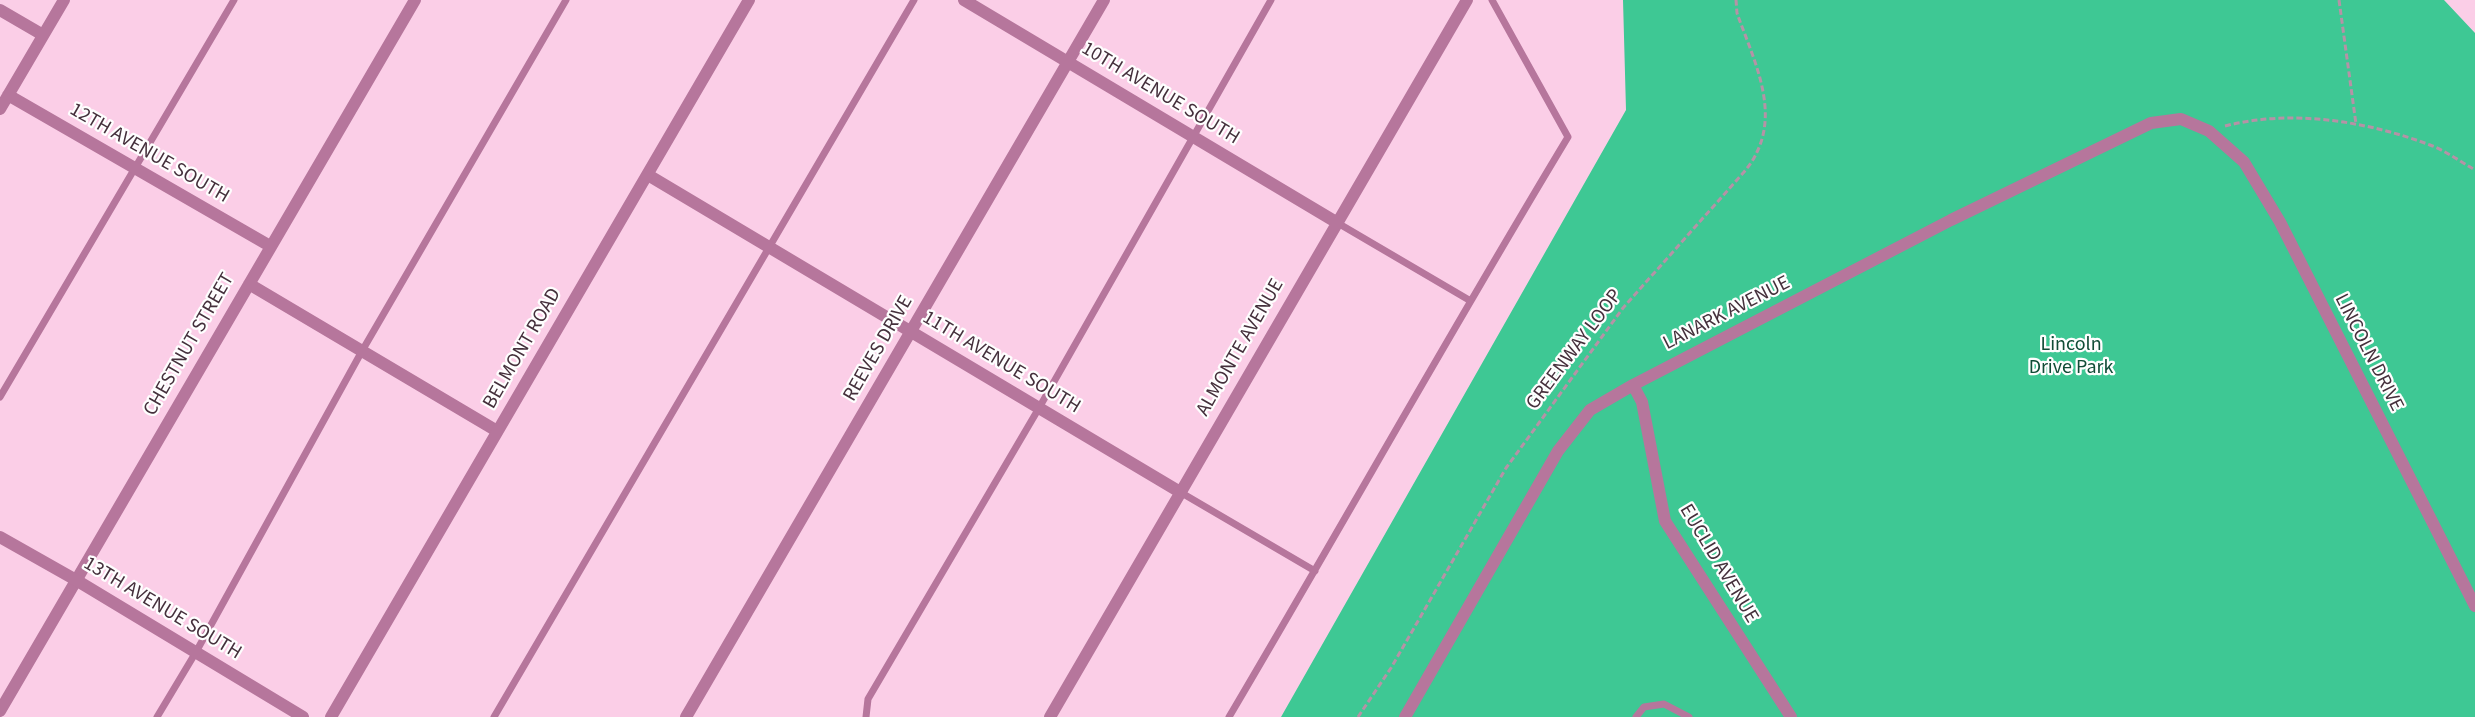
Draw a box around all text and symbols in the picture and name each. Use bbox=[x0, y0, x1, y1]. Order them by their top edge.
street label: 10TH AVENUE SOUTH bbox=[1077, 37, 1243, 151]
street label: 12TH AVENUE SOUTH bbox=[65, 99, 233, 209]
street label: CHESTNUT STREET bbox=[139, 269, 241, 421]
street label: LANARK AVENUE bbox=[1660, 272, 1794, 356]
street label: ALMONTE AVENUE bbox=[1192, 275, 1290, 421]
street label: BELMONT ROAD bbox=[479, 284, 567, 414]
street label: GREENWAY LOOP bbox=[1522, 285, 1628, 415]
street label: LINCOLN DRIVE bbox=[2328, 290, 2408, 416]
street label: REEVES DRIVE bbox=[839, 292, 919, 406]
street label: 11TH AVENUE SOUTH bbox=[918, 306, 1084, 420]
park label: Lincoln Drive Park bbox=[2029, 334, 2113, 381]
street label: EUCLID AVENUE bbox=[1673, 500, 1763, 628]
street label: 13TH AVENUE SOUTH bbox=[79, 552, 245, 666]

